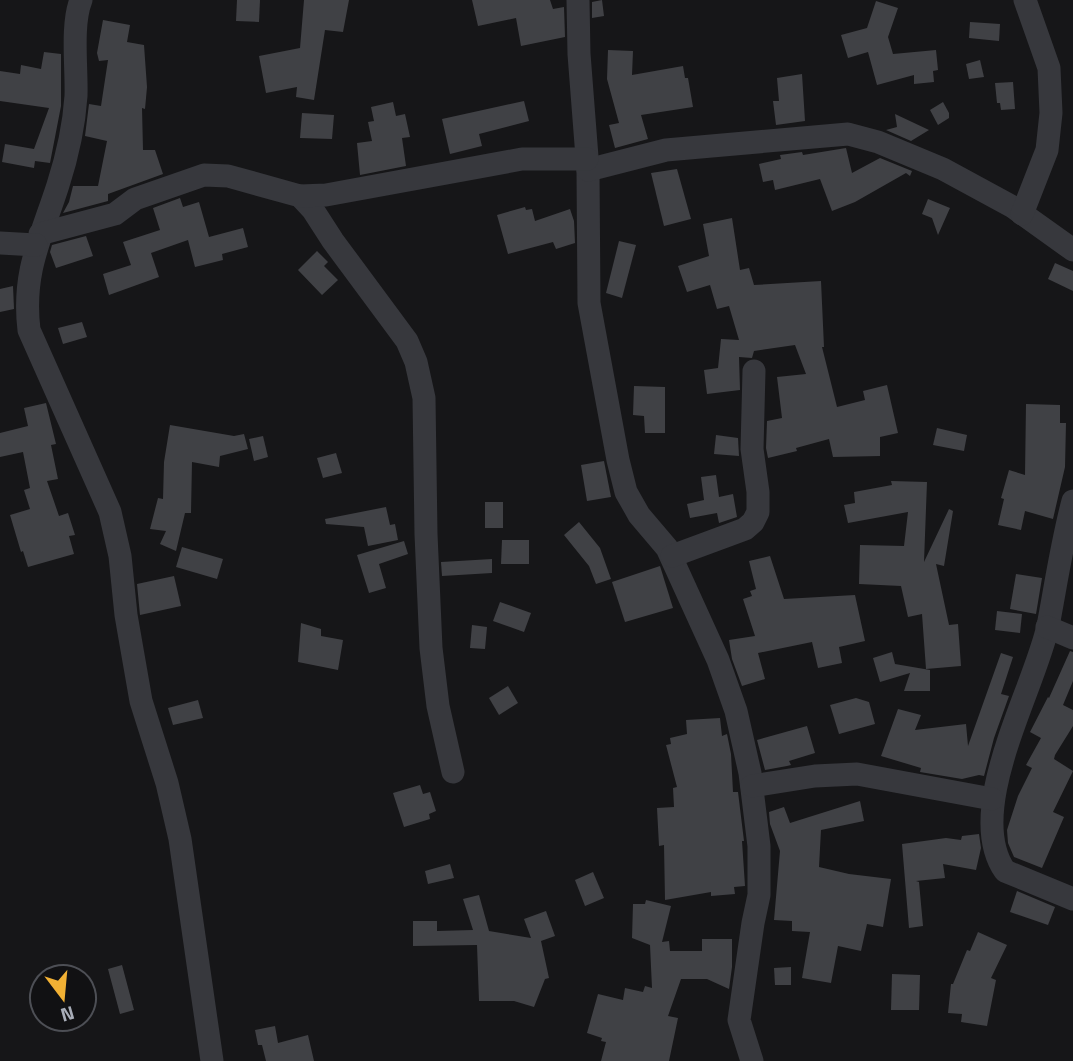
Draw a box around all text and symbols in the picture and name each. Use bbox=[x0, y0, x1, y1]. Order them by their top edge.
north arrow bbox=[28, 963, 98, 1033]
text: N bbox=[57, 999, 78, 1031]

